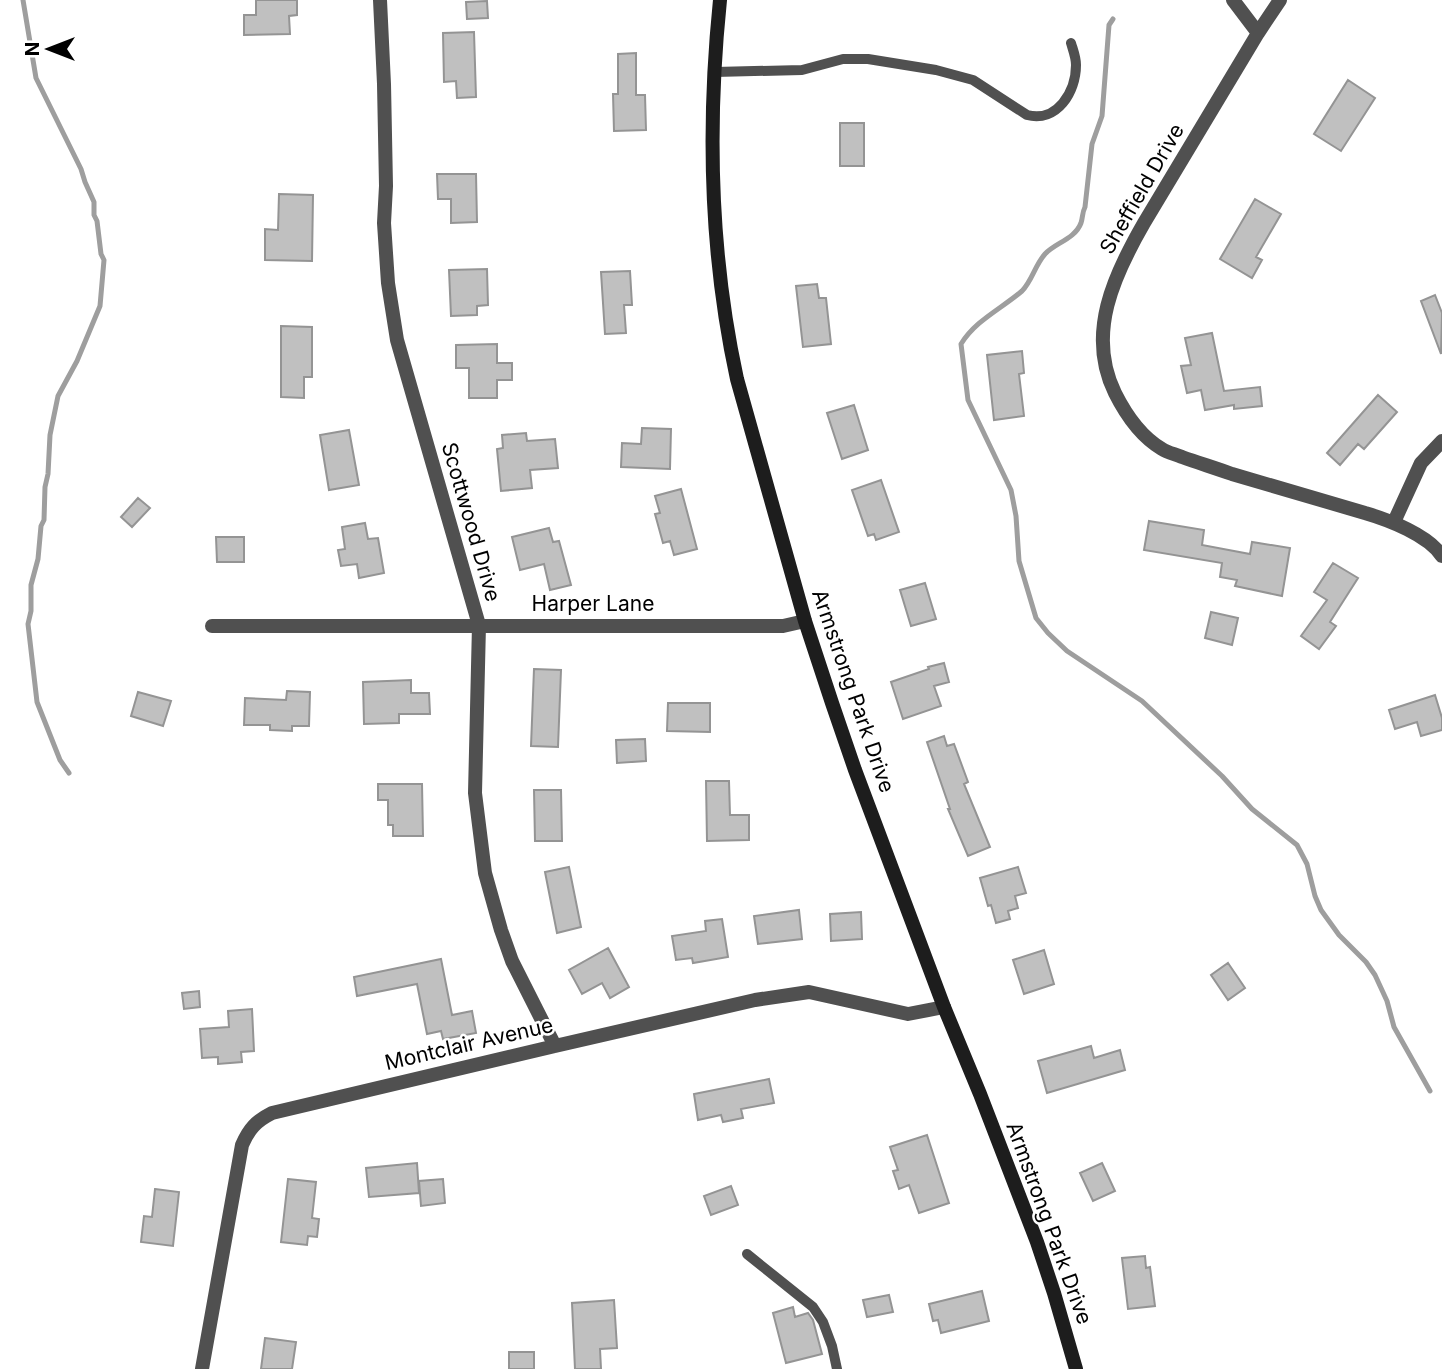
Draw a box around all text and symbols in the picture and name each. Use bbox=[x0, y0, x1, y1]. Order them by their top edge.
north arrow bbox=[14, 14, 84, 84]
text: N bbox=[21, 42, 44, 56]
street label: Sheffield Drive bbox=[1094, 119, 1189, 258]
street label: Scottwood Drive bbox=[437, 439, 506, 604]
street label: Armstrong Park Drive bbox=[807, 586, 900, 796]
street label: Harper Lane bbox=[532, 591, 654, 616]
street label: Montclair Avenue bbox=[382, 1012, 556, 1075]
street label: Armstrong Park Drive bbox=[1001, 1118, 1098, 1327]

